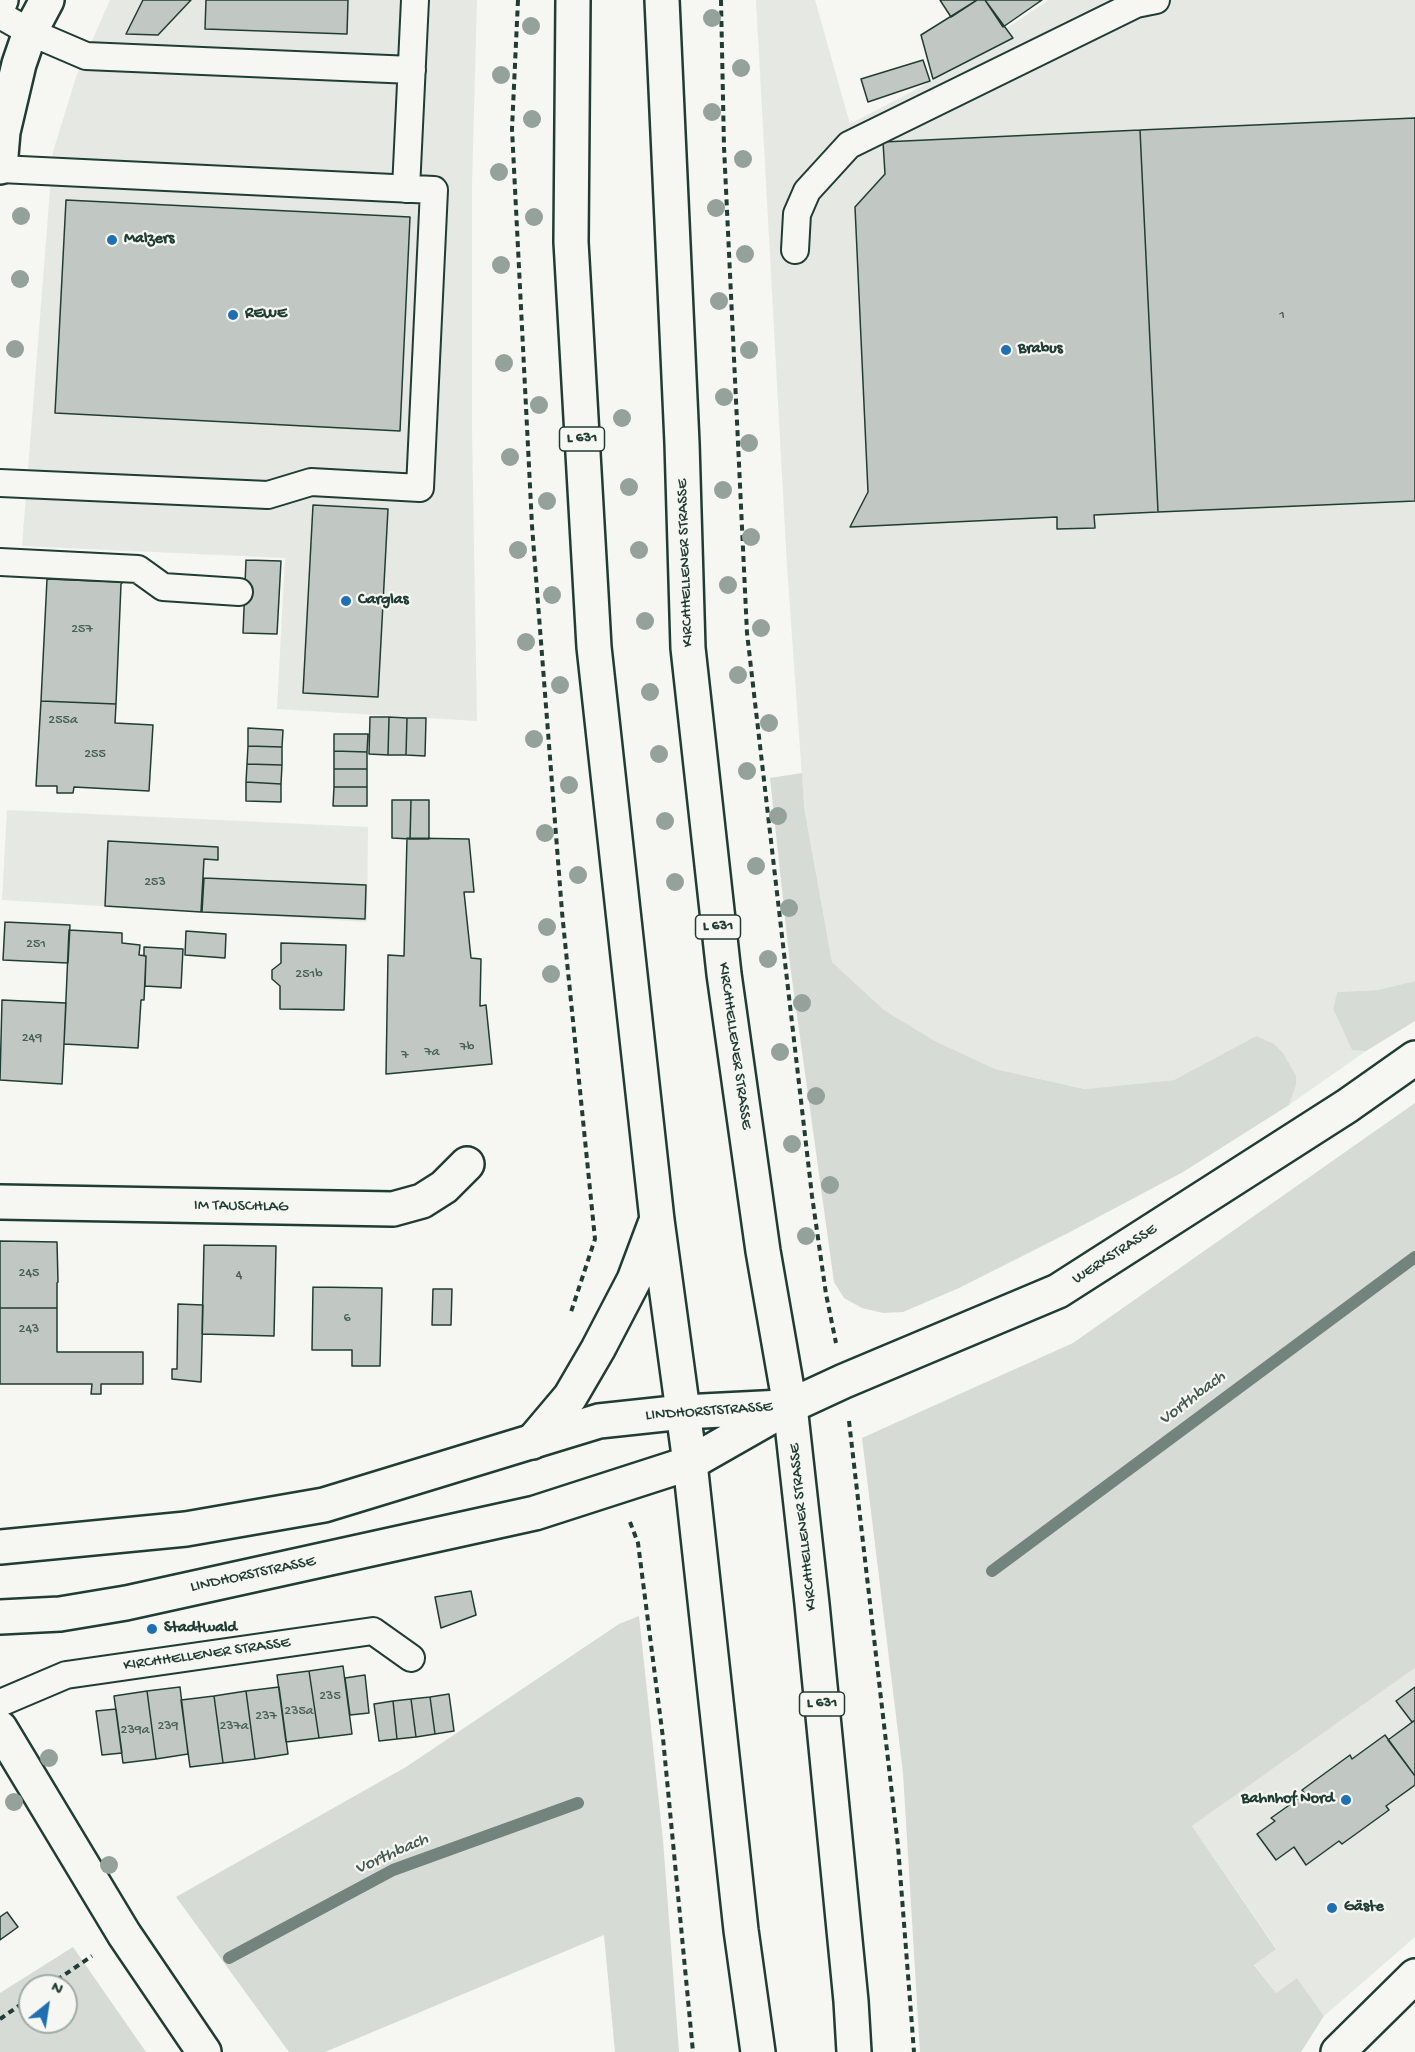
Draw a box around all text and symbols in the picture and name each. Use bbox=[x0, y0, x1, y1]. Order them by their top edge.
place label: Malzers bbox=[124, 230, 174, 250]
marker: Malzers bbox=[105, 233, 119, 247]
place label: REWE bbox=[245, 305, 287, 325]
marker: REWE bbox=[226, 308, 240, 322]
house number: 1 bbox=[1279, 308, 1285, 324]
place label: Brabus bbox=[1018, 340, 1063, 360]
marker: Brabus bbox=[999, 343, 1013, 357]
road number: L 631 bbox=[560, 427, 604, 451]
street label: KIRCHHELLENER STRASSE bbox=[673, 479, 699, 647]
place label: Carglas bbox=[358, 591, 409, 611]
marker: Carglas bbox=[339, 594, 353, 608]
house number: 257 bbox=[71, 622, 93, 638]
house number: 255a bbox=[48, 713, 78, 729]
house number: 255 bbox=[84, 747, 106, 763]
house number: 253 bbox=[144, 875, 166, 891]
road number: L 631 bbox=[696, 915, 740, 939]
house number: 251 bbox=[26, 937, 46, 953]
street label: KIRCHHELLENER STRASSE bbox=[713, 961, 755, 1131]
house number: 251b bbox=[295, 967, 323, 983]
house number: 249 bbox=[22, 1031, 42, 1047]
house number: 7b bbox=[460, 1040, 474, 1056]
house number: 7a bbox=[424, 1045, 440, 1061]
house number: 7 bbox=[401, 1048, 409, 1064]
street label: IM TAUSCHLAG bbox=[194, 1197, 288, 1217]
street label: WERKSTRASSE bbox=[1069, 1221, 1161, 1289]
house number: 245 bbox=[19, 1266, 39, 1282]
house number: 4 bbox=[236, 1268, 242, 1284]
house number: 6 bbox=[343, 1311, 351, 1327]
house number: 243 bbox=[19, 1322, 39, 1338]
water label: Vorthbach bbox=[1155, 1367, 1231, 1431]
street label: LINDHORSTSTRASSE bbox=[645, 1398, 773, 1426]
street label: KIRCHHELLENER STRASSE bbox=[786, 1442, 822, 1612]
street label: LINDHORSTSTRASSE bbox=[189, 1552, 317, 1598]
place label: Stadtwald bbox=[164, 1619, 237, 1639]
marker: Stadtwald bbox=[145, 1622, 159, 1636]
street label: KIRCHHELLENER STRASSE bbox=[122, 1634, 292, 1676]
house number: 235 bbox=[319, 1689, 341, 1705]
road number: L 631 bbox=[800, 1692, 844, 1716]
house number: 235a bbox=[284, 1704, 314, 1720]
house number: 237 bbox=[255, 1709, 277, 1725]
house number: 239 bbox=[157, 1719, 179, 1735]
house number: 237a bbox=[219, 1719, 249, 1735]
house number: 239a bbox=[121, 1723, 149, 1739]
place label: Bahnhof Nord bbox=[1241, 1790, 1334, 1810]
marker: Bahnhof Nord bbox=[1339, 1793, 1353, 1807]
water label: Vorthbach bbox=[352, 1829, 432, 1881]
place label: Gäste bbox=[1344, 1898, 1384, 1918]
marker: Gäste bbox=[1325, 1901, 1339, 1915]
north arrow bbox=[18, 1974, 78, 2034]
text: N bbox=[47, 1979, 66, 2001]

